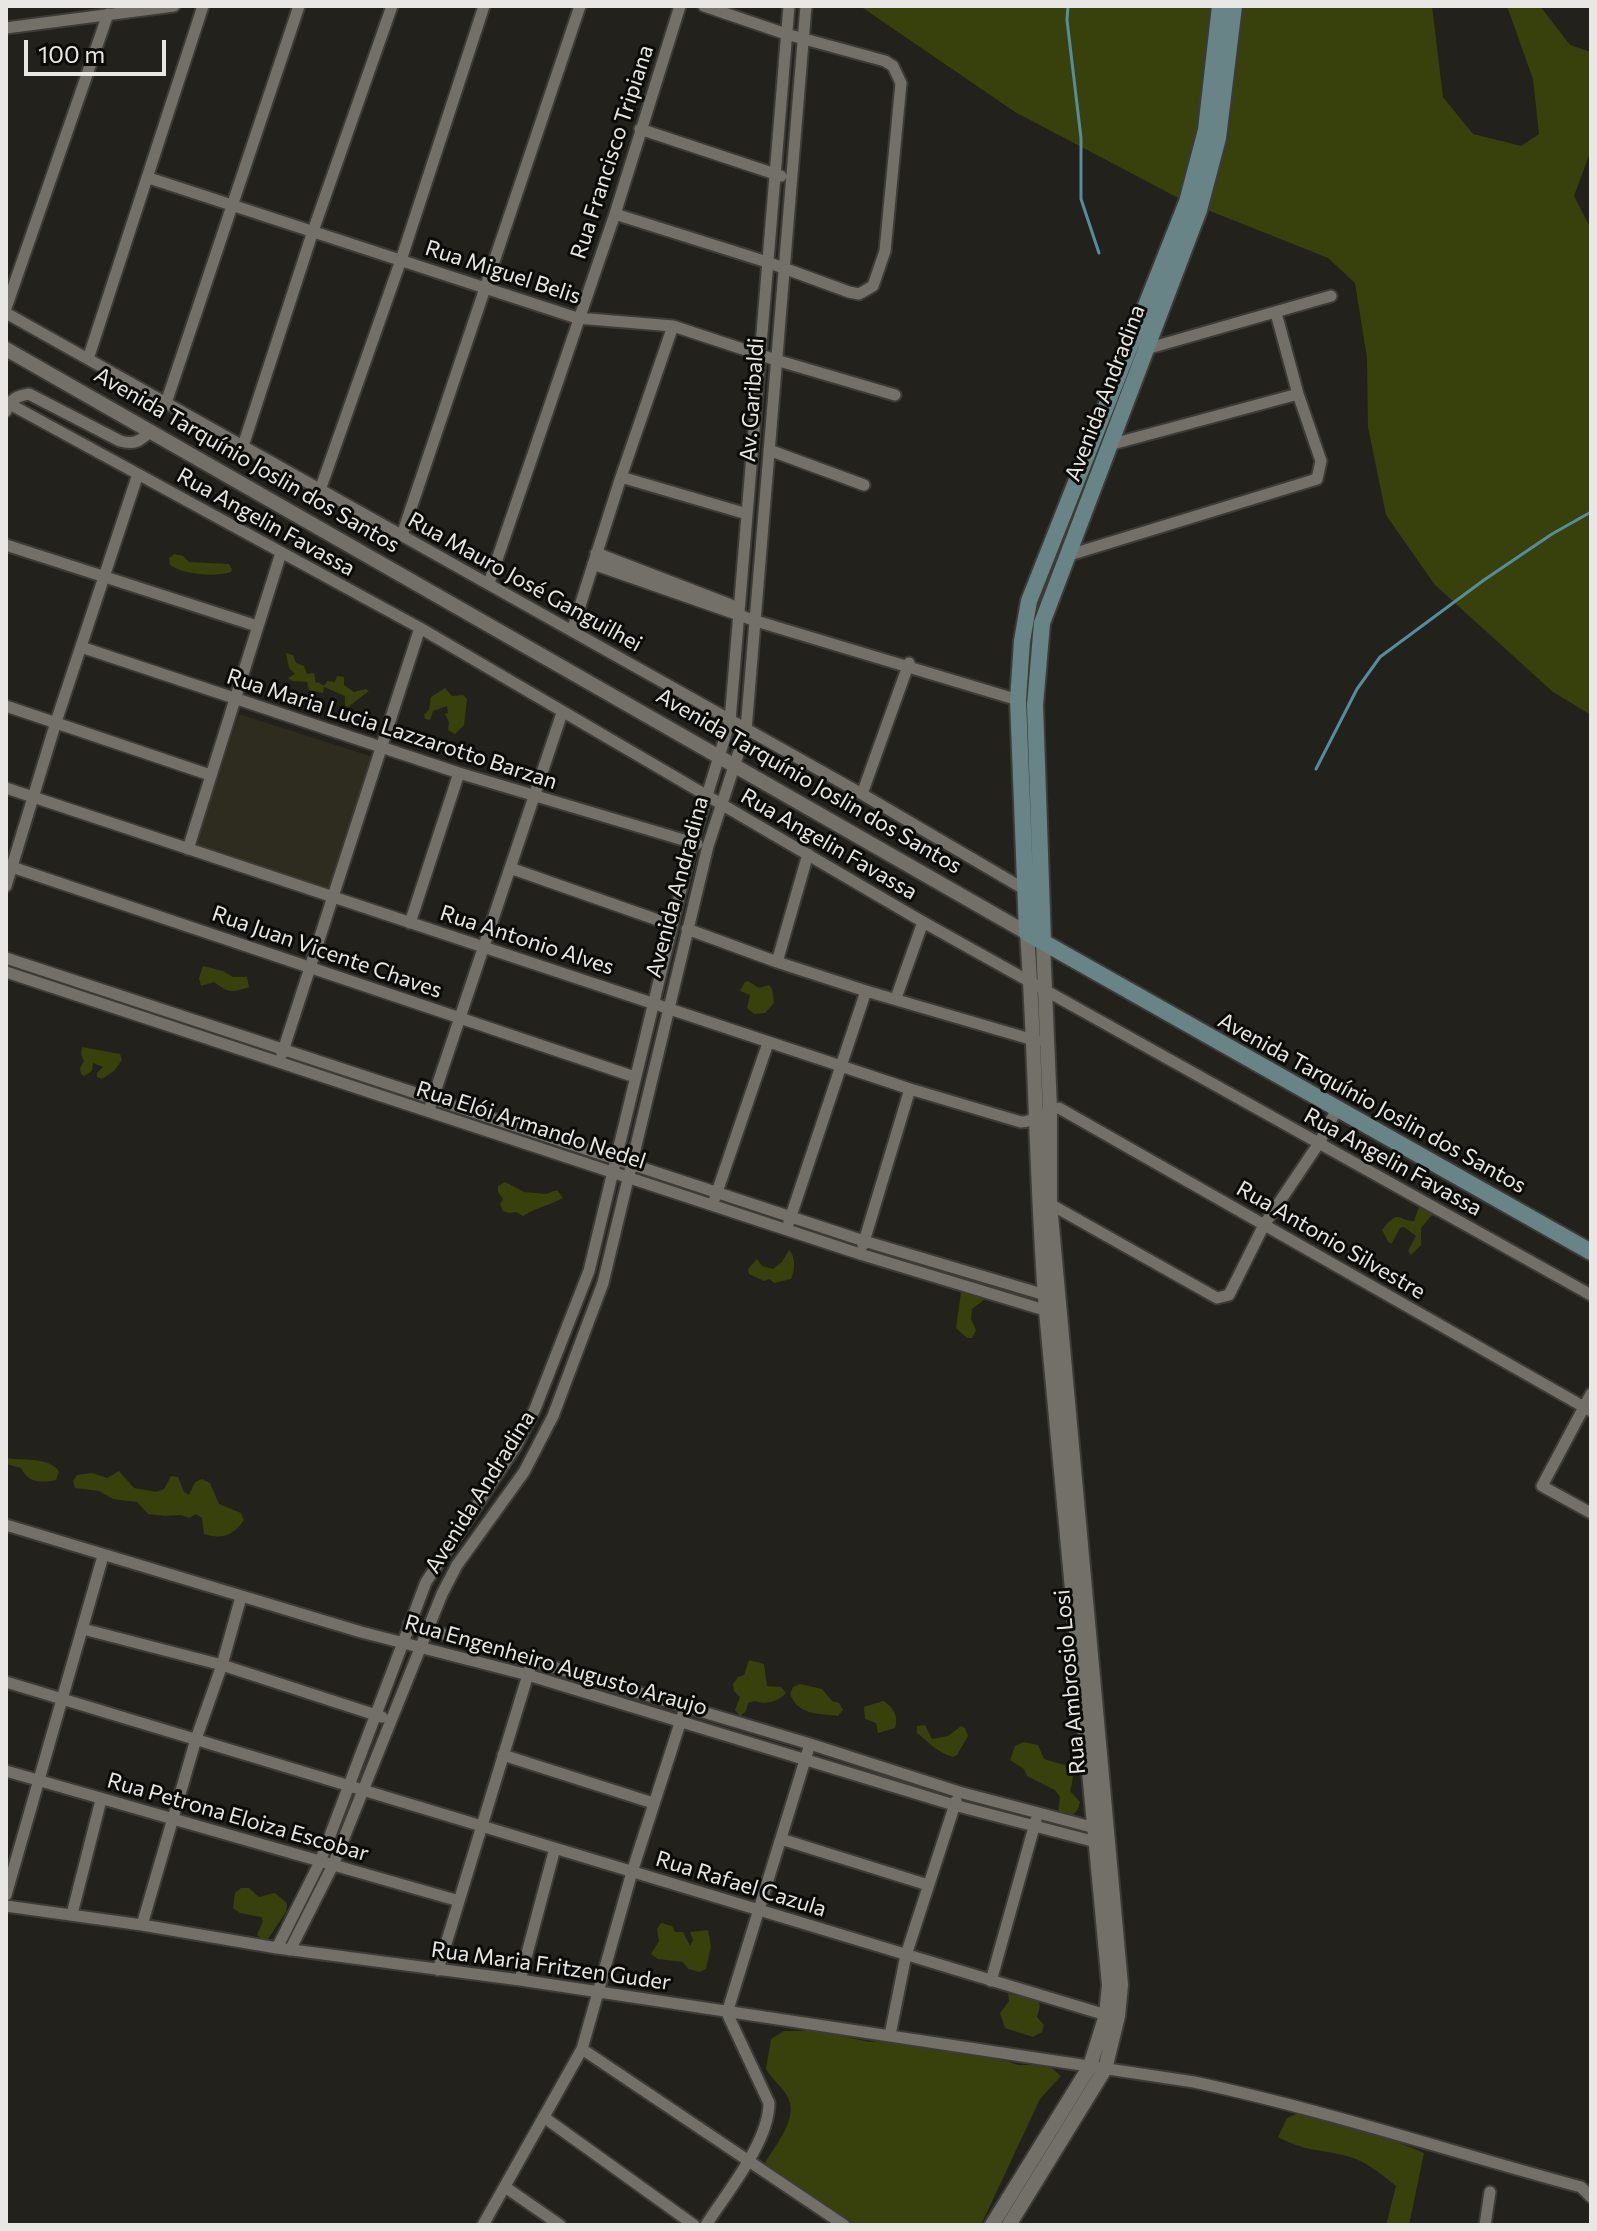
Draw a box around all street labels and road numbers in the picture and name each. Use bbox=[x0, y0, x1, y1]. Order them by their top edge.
street label: Rua Francisco Tripiana bbox=[565, 42, 659, 262]
street label: Rua Miguel Belis bbox=[422, 234, 584, 310]
street label: Avenida Andradina bbox=[1059, 301, 1151, 485]
street label: Av. Garibaldi bbox=[734, 337, 770, 463]
street label: Avenida Tarquínio Joslin dos Santos bbox=[90, 362, 404, 558]
street label: Rua Angelin Favassa bbox=[172, 462, 360, 582]
street label: Rua Mauro José Ganguilhei bbox=[403, 507, 647, 657]
street label: Rua Maria Lucia Lazzarotto Barzan bbox=[223, 663, 561, 795]
street label: Avenida Tarquínio Joslin dos Santos bbox=[652, 683, 966, 879]
street label: Rua Angelin Favassa bbox=[736, 783, 922, 905]
street label: Avenida Andradina bbox=[640, 793, 714, 981]
street label: Rua Antonio Alves bbox=[437, 899, 617, 981]
street label: Rua Juan Vicente Chaves bbox=[208, 900, 446, 1004]
street label: Avenida Tarquínio Joslin dos Santos bbox=[1213, 1007, 1531, 1199]
street label: Rua Elói Armando Nedel bbox=[413, 1075, 649, 1175]
street label: Rua Angelin Favassa bbox=[1299, 1102, 1487, 1222]
street label: Rua Antonio Silvestre bbox=[1232, 1175, 1430, 1305]
street label: Avenida Andradina bbox=[419, 1406, 541, 1578]
street label: Rua Ambrosio Losi bbox=[1049, 1588, 1091, 1776]
street label: Rua Engenheiro Augusto Araujo bbox=[402, 1609, 710, 1721]
street label: Rua Petrona Eloiza Escobar bbox=[104, 1767, 372, 1867]
street label: Rua Rafael Cazula bbox=[652, 1845, 830, 1923]
street label: Rua Maria Fritzen Guder bbox=[429, 1936, 673, 1996]

